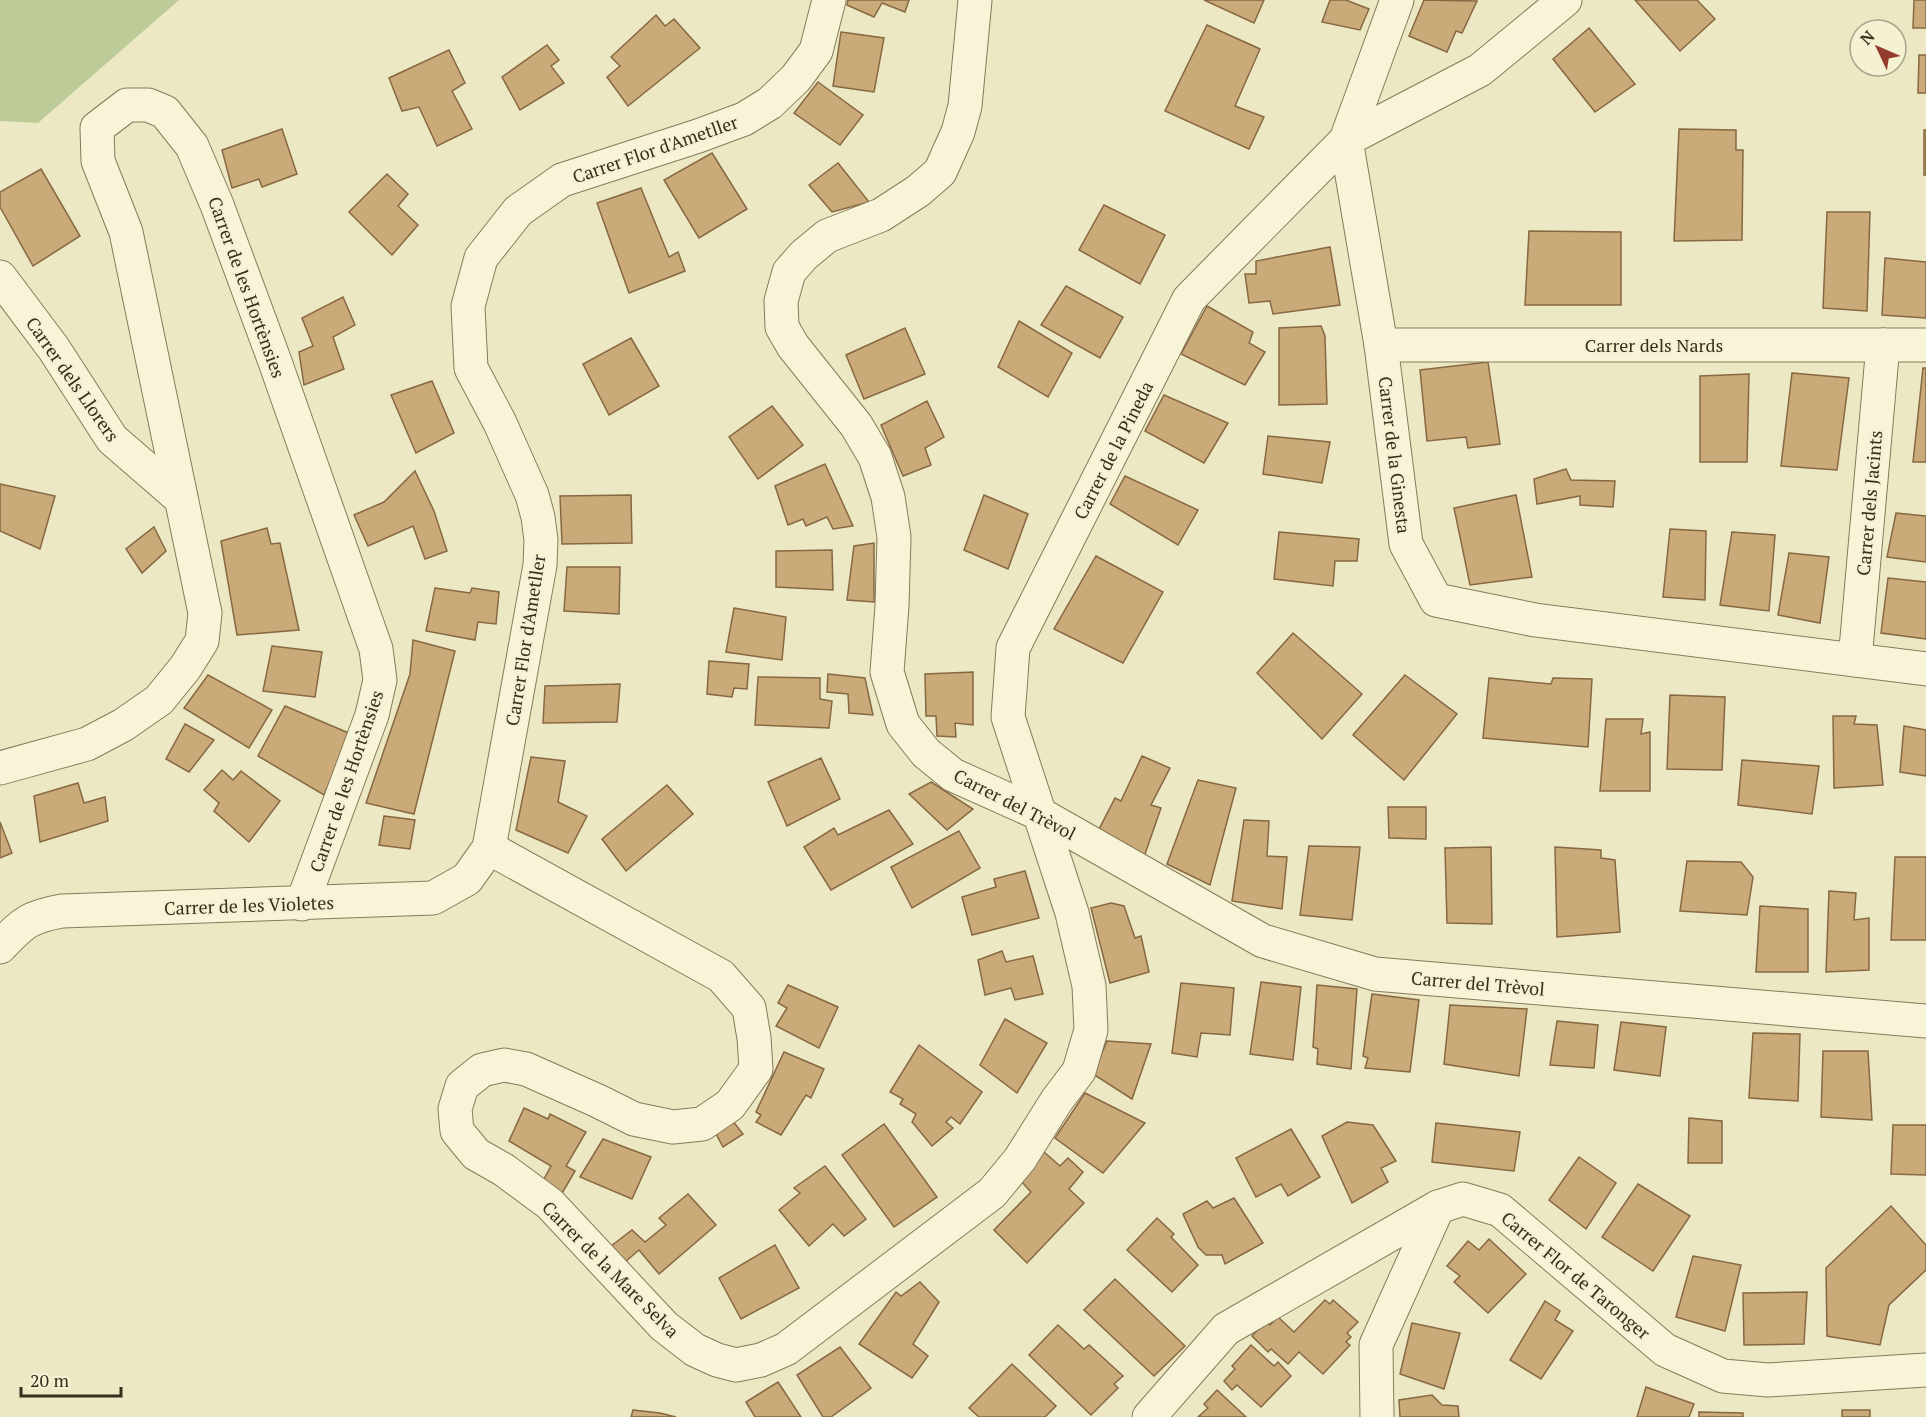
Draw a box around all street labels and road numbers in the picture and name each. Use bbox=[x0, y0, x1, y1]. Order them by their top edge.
street label: Carrer Flor d'Ametller bbox=[569, 109, 741, 189]
street label: Carrer de les Hortènsies bbox=[203, 193, 291, 381]
street label: Carrer dels Llorers bbox=[21, 312, 125, 446]
street label: Carrer dels Nards bbox=[1585, 333, 1723, 357]
street label: Carrer de la Ginesta bbox=[1373, 375, 1417, 535]
street label: Carrer de la Pineda bbox=[1068, 377, 1158, 523]
street label: Carrer dels Jacints bbox=[1851, 429, 1887, 577]
street label: Carrer Flor d'Ametller bbox=[500, 552, 550, 728]
street label: Carrer de les Hortènsies bbox=[304, 687, 388, 875]
street label: Carrer del Trèvol bbox=[950, 763, 1080, 845]
street label: Carrer de les Violetes bbox=[164, 890, 334, 920]
street label: Carrer del Trèvol bbox=[1410, 965, 1546, 1001]
street label: Carrer de la Mare Selva bbox=[537, 1195, 685, 1343]
street label: Carrer Flor de Taronger bbox=[1497, 1206, 1656, 1344]

